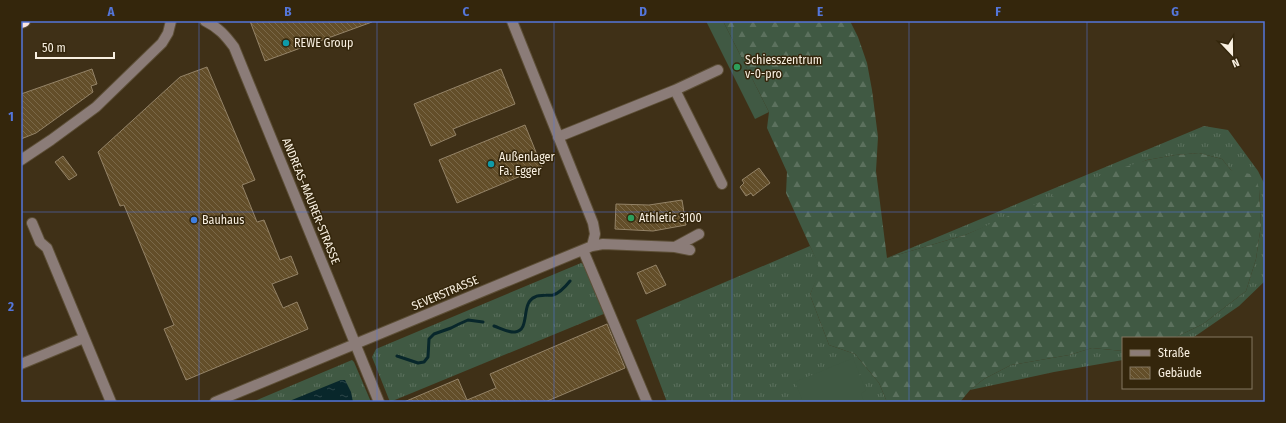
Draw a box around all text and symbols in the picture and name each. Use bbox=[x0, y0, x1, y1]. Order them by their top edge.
text: A bbox=[106, 4, 115, 19]
text: B bbox=[284, 4, 292, 19]
text: C bbox=[463, 4, 470, 19]
text: D bbox=[639, 4, 647, 19]
text: E bbox=[817, 4, 823, 19]
text: F bbox=[995, 4, 1001, 19]
text: G bbox=[1171, 4, 1179, 19]
scale bar bbox=[36, 34, 114, 60]
north arrow bbox=[1212, 34, 1252, 74]
place label: REWE Group bbox=[294, 36, 353, 50]
marker: REWE Group bbox=[281, 38, 291, 48]
text: 50 m bbox=[42, 41, 66, 55]
place label: Schiesszentrum v-0-pro bbox=[745, 53, 822, 81]
text: N bbox=[1230, 56, 1241, 70]
marker: Schiesszentrum v-0-pro bbox=[732, 62, 742, 72]
text: 1 bbox=[8, 109, 14, 124]
street label: ANDREAS-MAURER-STRASSE bbox=[279, 136, 343, 267]
place label: Außenlager Fa. Egger bbox=[499, 150, 556, 178]
marker: Außenlager Fa. Egger bbox=[486, 159, 496, 169]
place label: Athletic 3100 bbox=[639, 211, 702, 225]
place label: Bauhaus bbox=[202, 213, 244, 227]
marker: Athletic 3100 bbox=[626, 213, 636, 223]
marker: Bauhaus bbox=[189, 215, 199, 225]
street label: SEVERSTRASSE bbox=[409, 272, 481, 313]
text: 2 bbox=[7, 299, 14, 314]
legend bbox=[1122, 337, 1252, 389]
text: Straße bbox=[1158, 346, 1190, 360]
text: Gebäude bbox=[1158, 366, 1202, 380]

